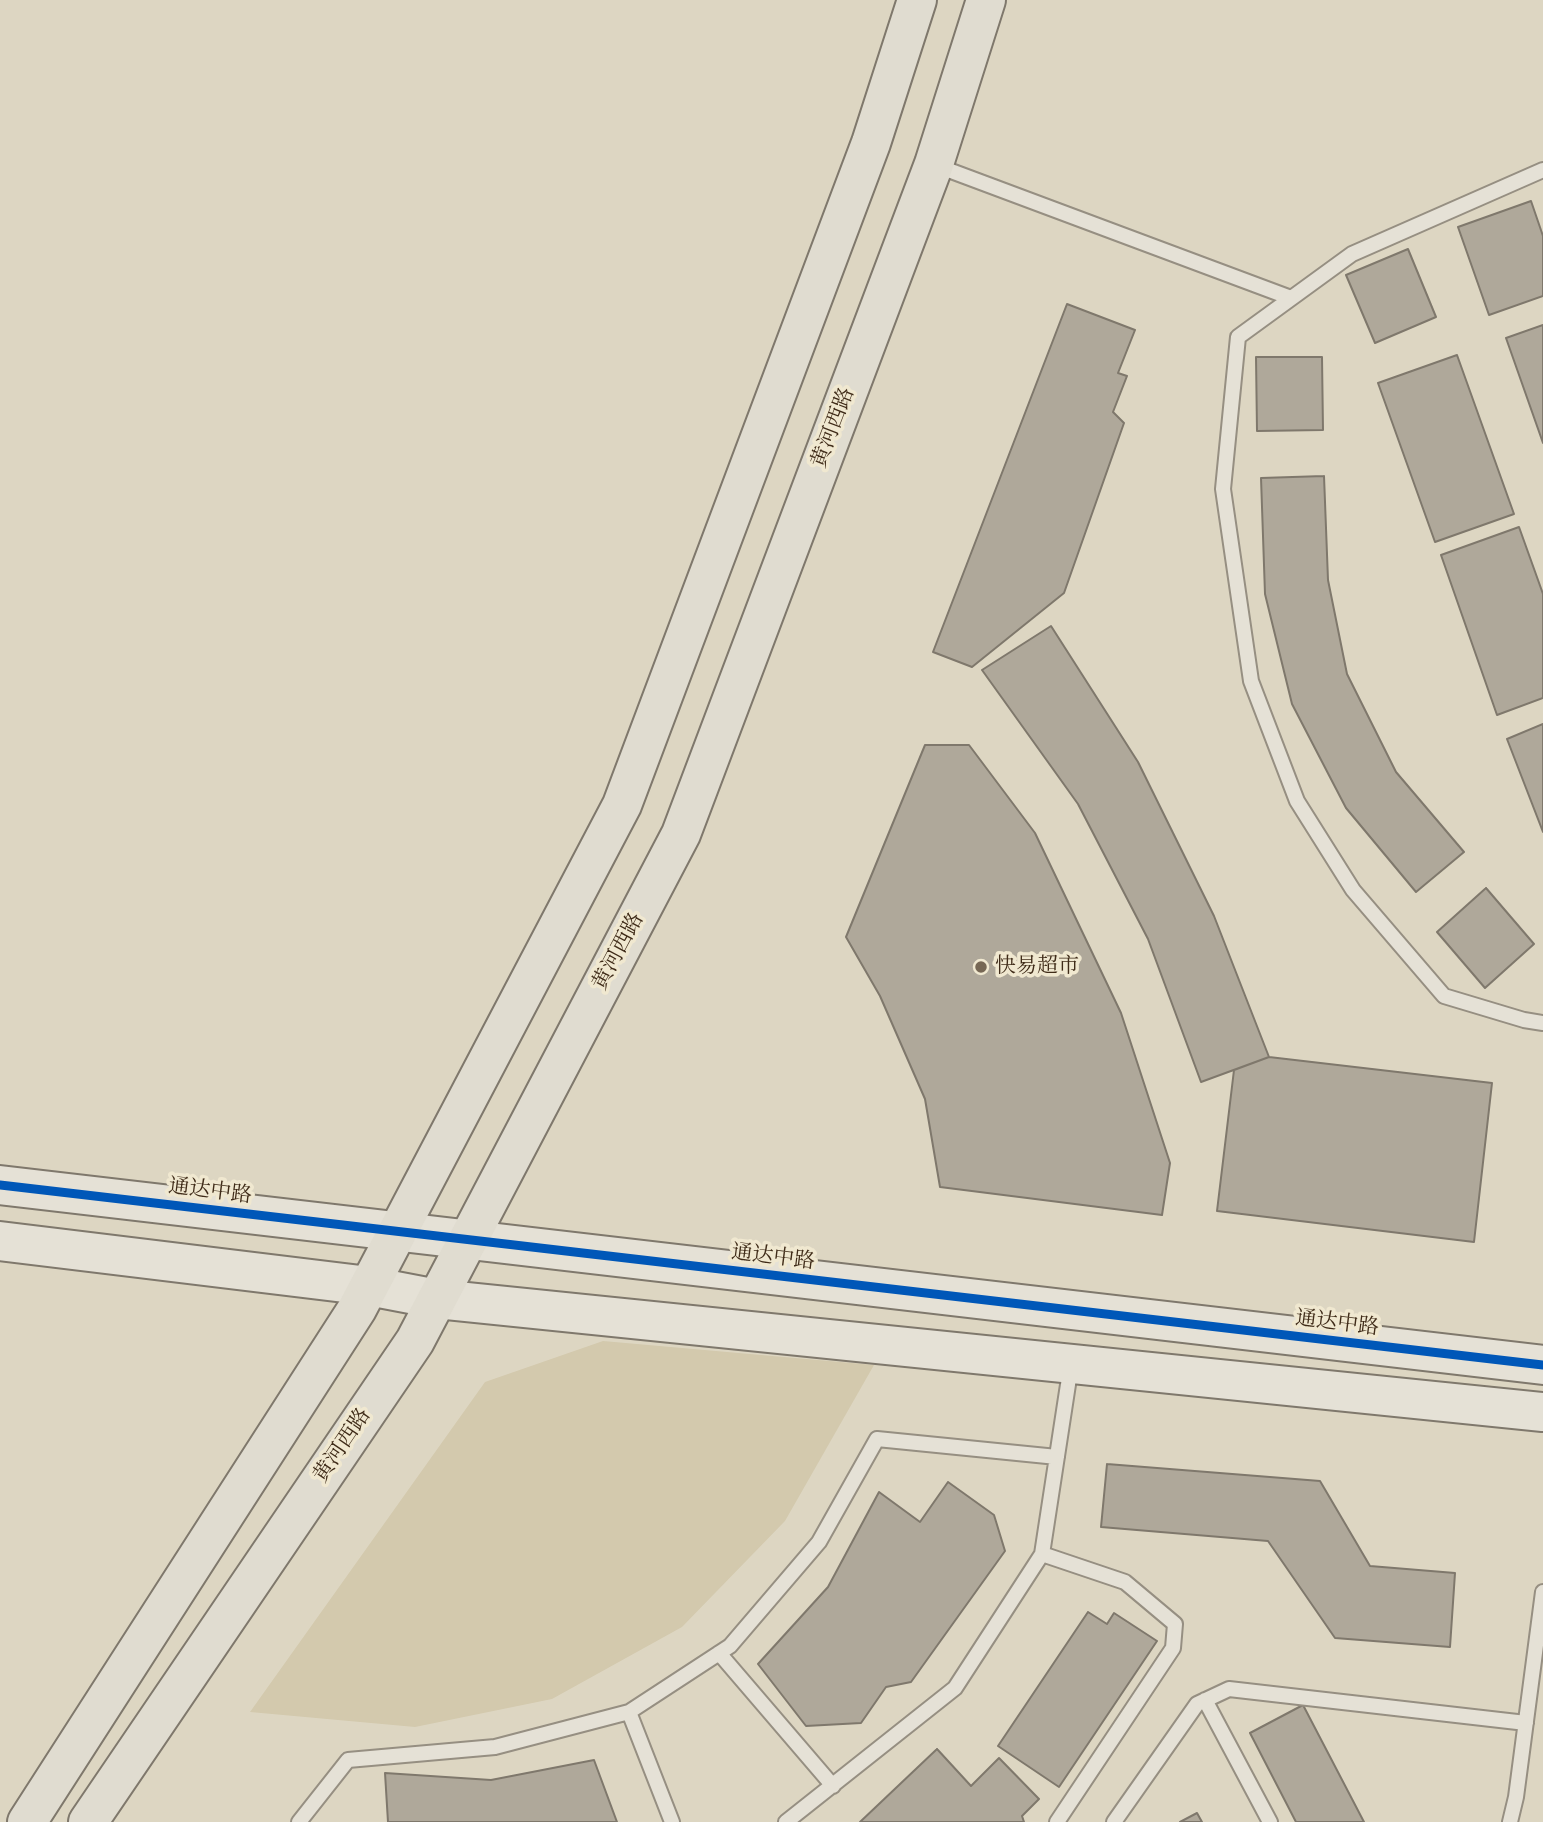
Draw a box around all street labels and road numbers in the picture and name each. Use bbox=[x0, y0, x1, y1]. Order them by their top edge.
street label: 黄河西路 bbox=[807, 384, 861, 472]
street label: 黄河西路 bbox=[588, 909, 650, 995]
street label: 通达中路 bbox=[167, 1174, 253, 1210]
street label: 通达中路 bbox=[730, 1240, 816, 1276]
street label: 通达中路 bbox=[1294, 1306, 1380, 1342]
street label: 黄河西路 bbox=[309, 1404, 377, 1488]

